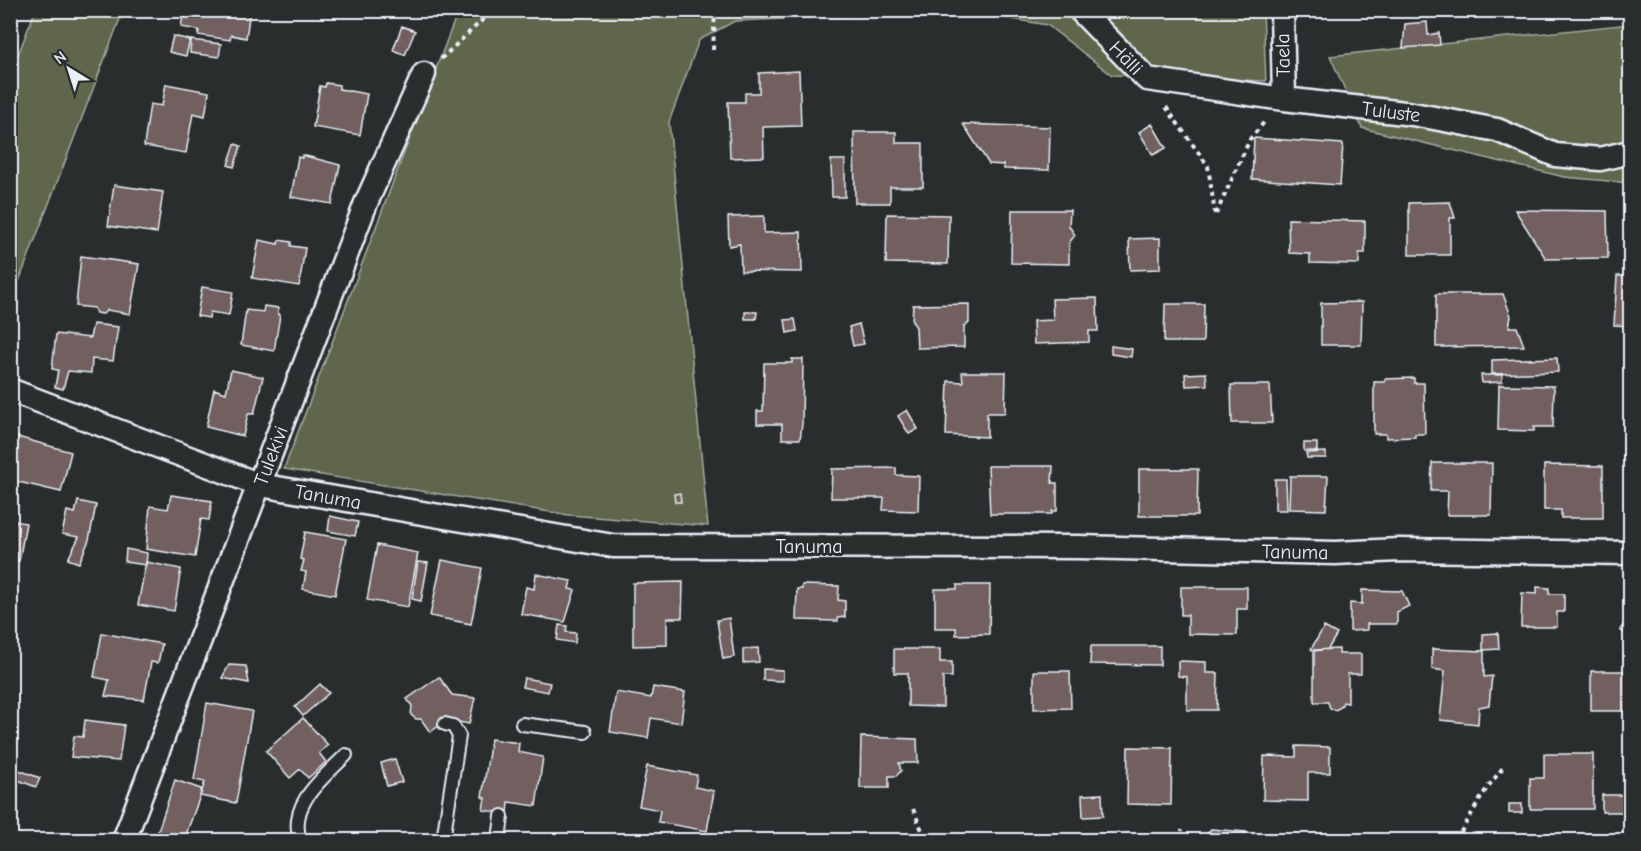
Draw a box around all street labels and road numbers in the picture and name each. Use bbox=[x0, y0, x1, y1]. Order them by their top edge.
street label: Taela bbox=[1271, 33, 1295, 77]
street label: Hälli bbox=[1104, 36, 1148, 80]
street label: Tuluste bbox=[1360, 97, 1422, 127]
street label: Tulekivi bbox=[249, 423, 293, 489]
street label: Tanuma bbox=[293, 480, 363, 514]
street label: Tanuma bbox=[775, 535, 843, 558]
street label: Tanuma bbox=[1261, 540, 1329, 564]

